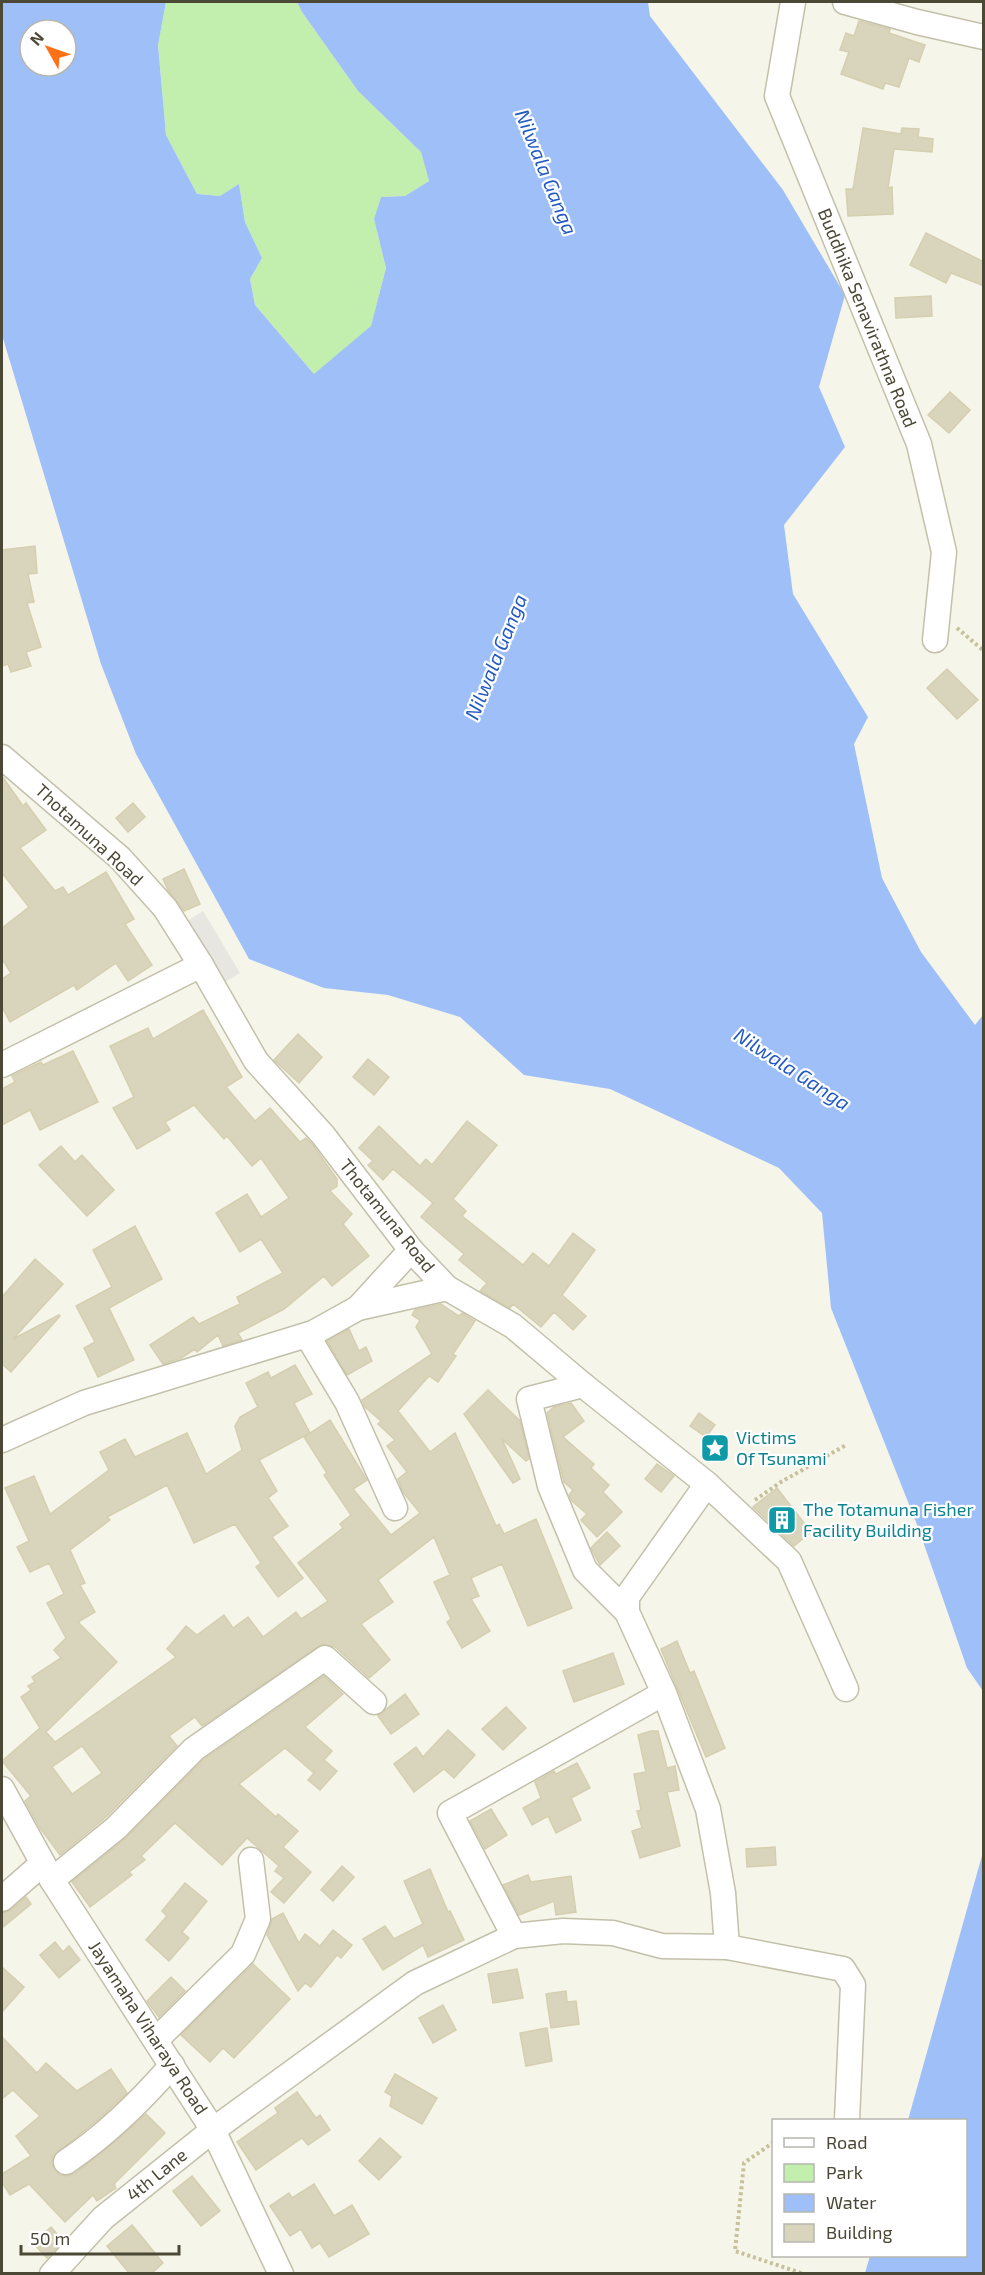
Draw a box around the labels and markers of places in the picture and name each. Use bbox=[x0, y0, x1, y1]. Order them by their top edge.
place label: Victims Of Tsunami bbox=[736, 1426, 827, 1469]
place icon: Victims Of Tsunami bbox=[699, 1432, 731, 1464]
place label: The Totamuna Fisher Facility Building bbox=[803, 1498, 974, 1541]
building icon: The Totamuna Fisher Facility Building bbox=[766, 1504, 798, 1536]

